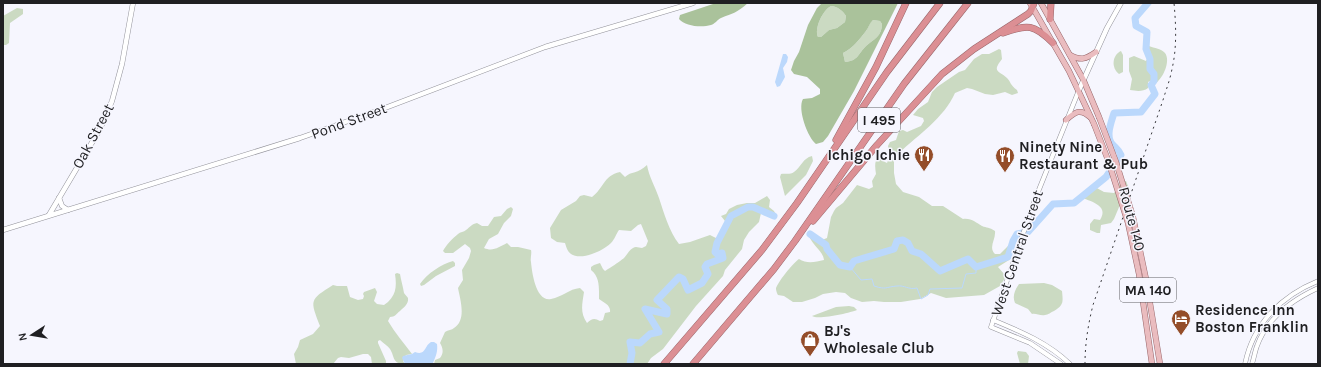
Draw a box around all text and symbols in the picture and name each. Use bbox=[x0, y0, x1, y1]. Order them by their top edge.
street label: Pond Street bbox=[309, 99, 390, 143]
street label: Oak Street bbox=[68, 100, 118, 172]
road number: I 495 bbox=[858, 108, 900, 132]
place label: Ninety Nine Restaurant & Pub bbox=[1019, 138, 1148, 173]
restaurant icon: Ichigo Ichie bbox=[913, 144, 935, 172]
restaurant icon: Ninety Nine Restaurant & Pub bbox=[994, 145, 1016, 173]
place label: Ichigo Ichie bbox=[827, 146, 910, 164]
street label: Route 140 bbox=[1115, 185, 1149, 253]
street label: West Central Street bbox=[987, 187, 1047, 318]
road number: MA 140 bbox=[1120, 278, 1176, 302]
place label: Residence Inn Boston Franklin bbox=[1195, 301, 1309, 336]
hotel icon: Residence Inn Boston Franklin bbox=[1170, 308, 1192, 336]
north arrow bbox=[12, 315, 52, 355]
place label: BJ's Wholesale Club bbox=[824, 322, 934, 357]
shop icon: BJ's Wholesale Club bbox=[799, 329, 821, 357]
text: N bbox=[16, 332, 30, 342]

